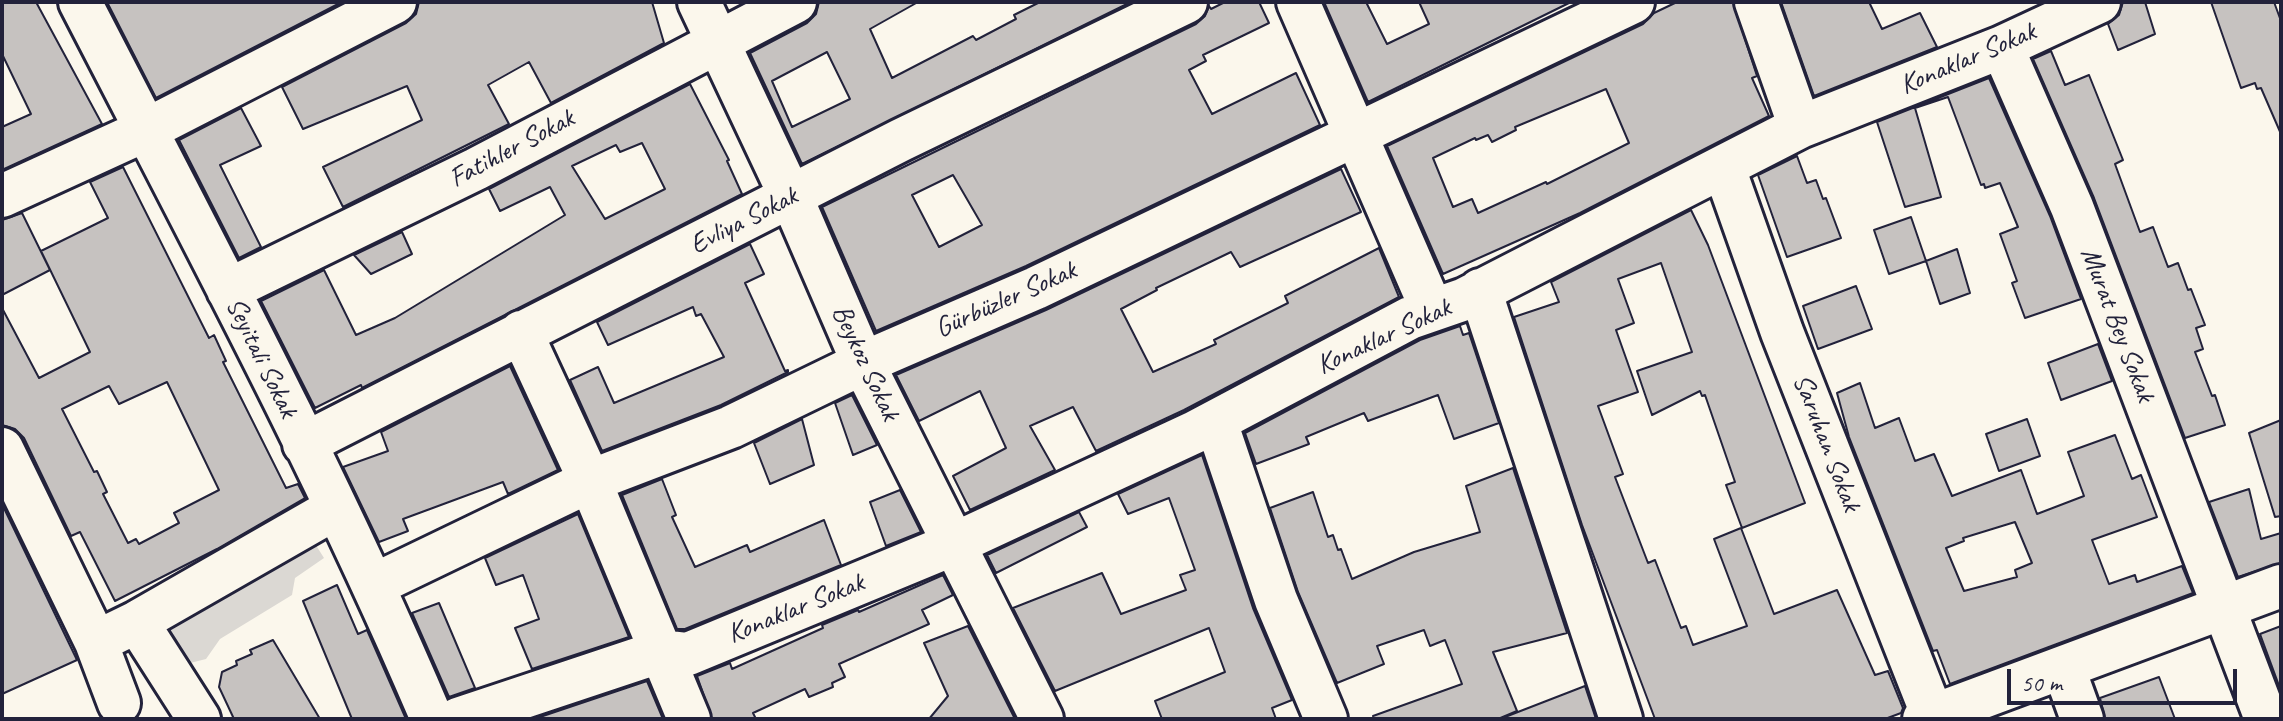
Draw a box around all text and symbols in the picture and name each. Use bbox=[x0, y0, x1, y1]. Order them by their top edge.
street label: Konaklar Sokak bbox=[1895, 15, 2041, 103]
street label: Fatihler Sokak bbox=[444, 102, 580, 196]
street label: Evliya Sokak bbox=[685, 180, 803, 262]
street label: Murat Bey Sokak bbox=[2072, 243, 2162, 407]
street label: Gürbüzler Sokak bbox=[930, 254, 1082, 346]
street label: Konaklar Sokak bbox=[1311, 291, 1457, 383]
street label: Seyitali Sokak bbox=[218, 293, 304, 423]
street label: Beykoz Sokak bbox=[824, 300, 906, 426]
street label: Saruhan Sokak bbox=[1784, 370, 1868, 516]
street label: Konaklar Sokak bbox=[723, 566, 869, 652]
scale bar bbox=[2011, 653, 2241, 703]
text: 50 m bbox=[2021, 668, 2062, 698]

